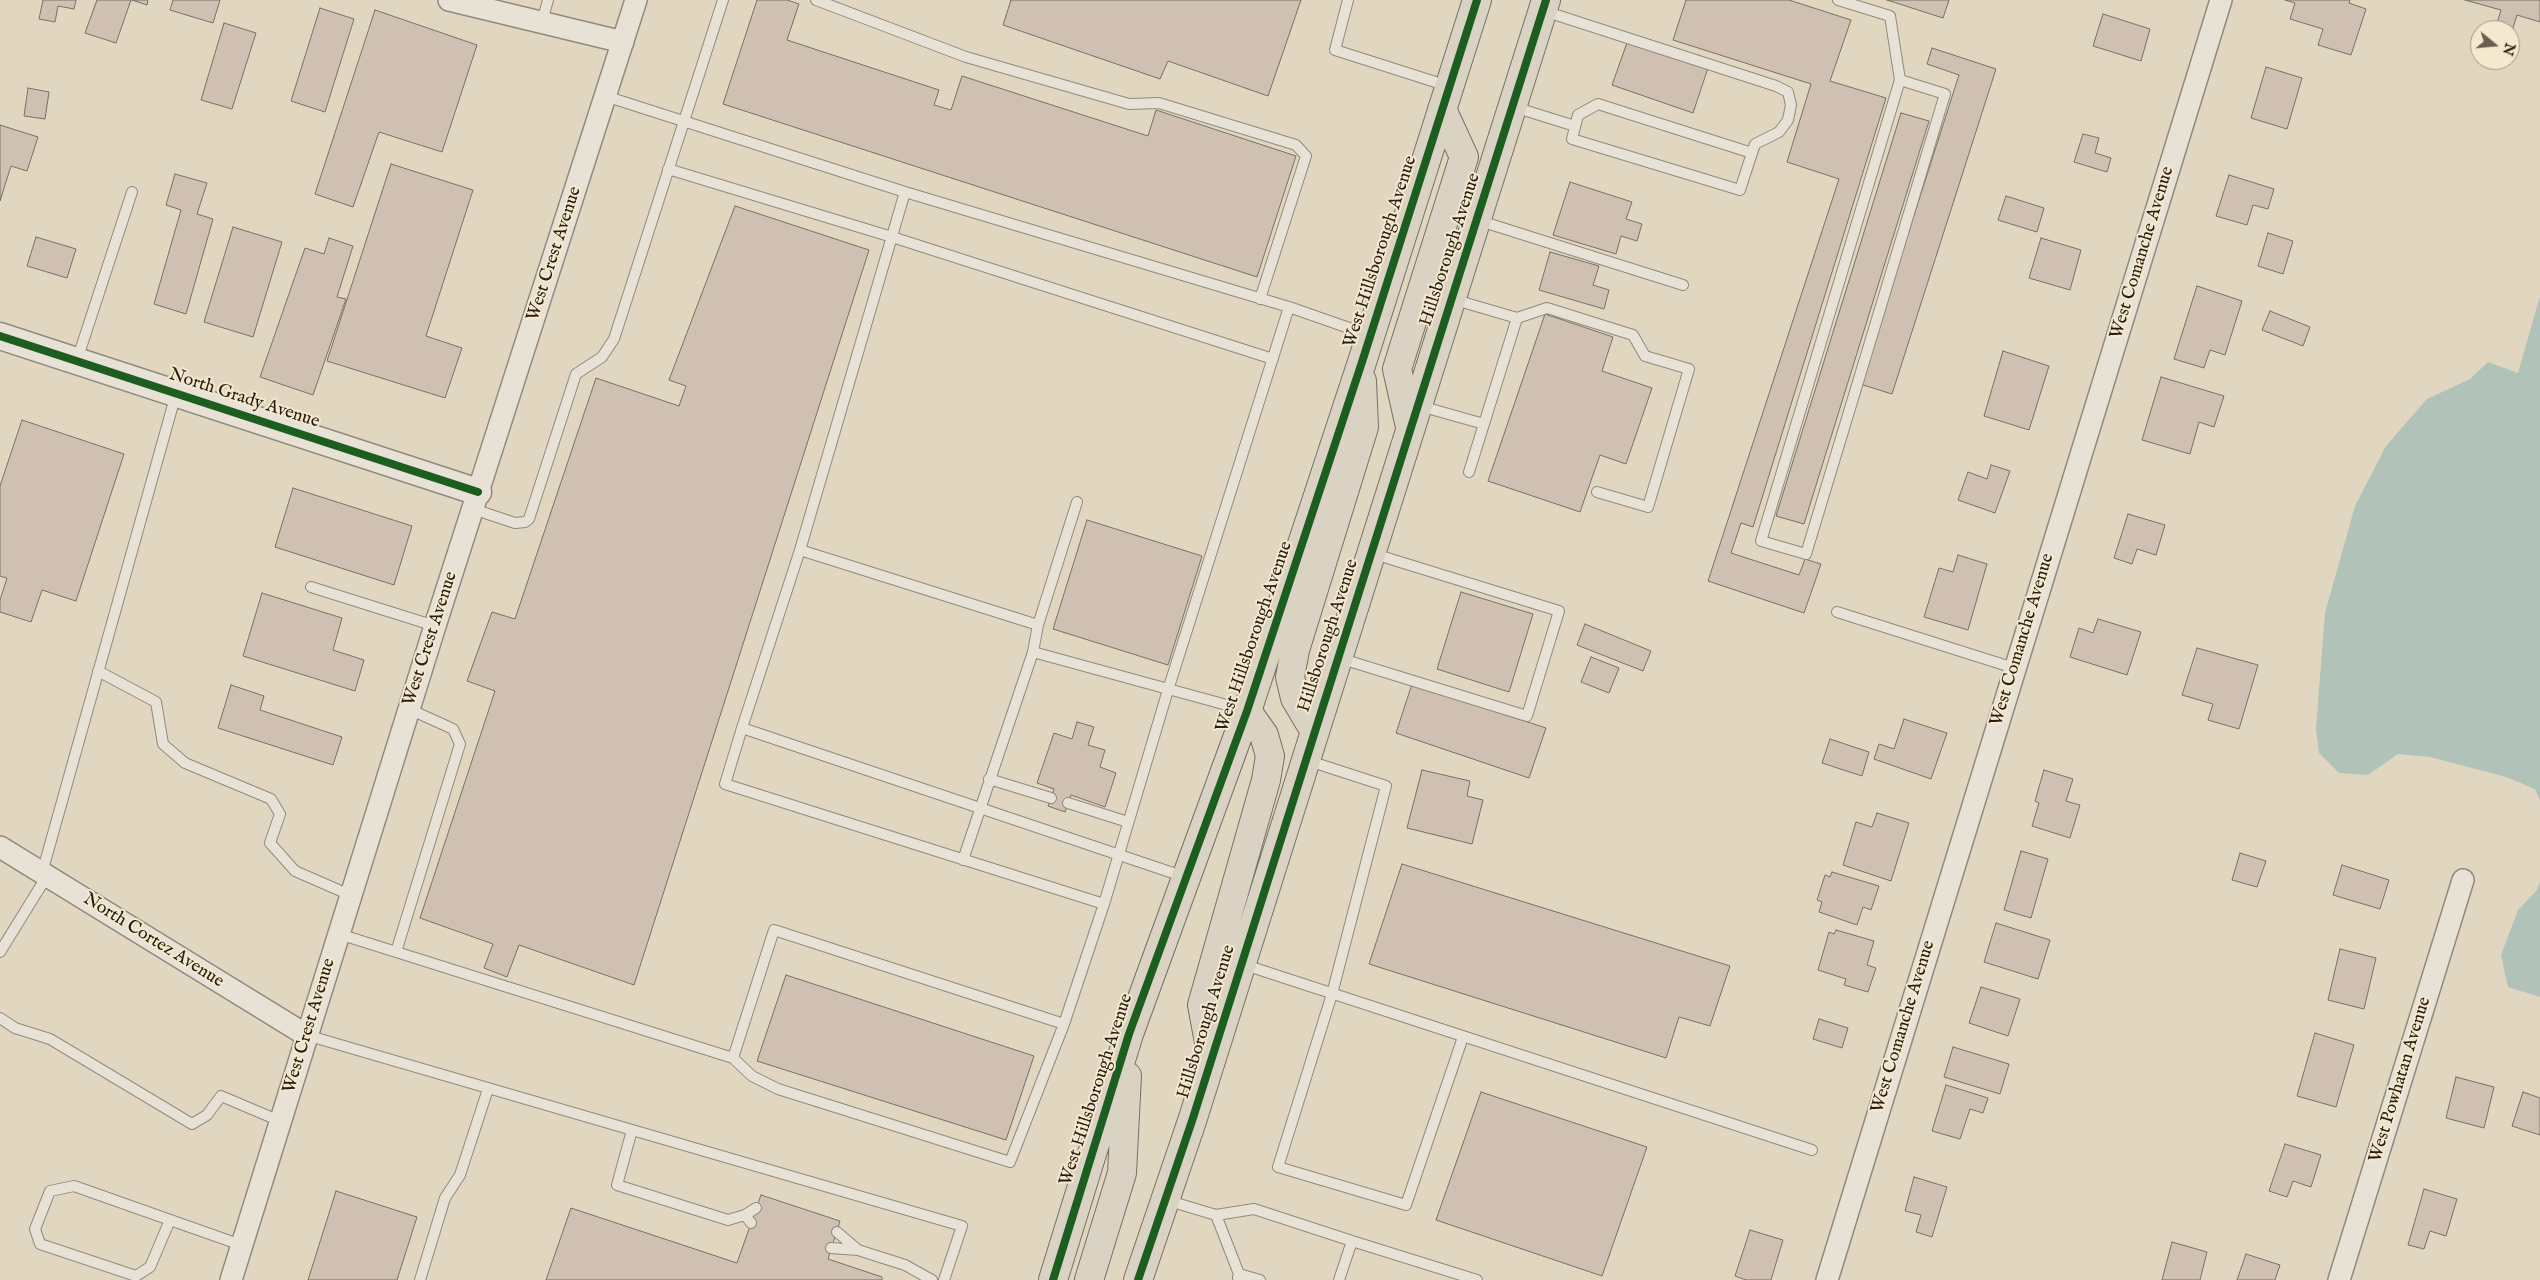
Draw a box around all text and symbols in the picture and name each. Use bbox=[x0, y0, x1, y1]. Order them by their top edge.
north arrow bbox=[2470, 20, 2520, 70]
text: N bbox=[2498, 41, 2519, 58]
street label: West Hillsborough Avenue bbox=[1340, 153, 1422, 351]
street label: West Comanche Avenue bbox=[2106, 164, 2180, 342]
street label: Hillsborough Avenue bbox=[1416, 171, 1486, 329]
street label: West Crest Avenue bbox=[523, 184, 587, 324]
street label: North Grady Avenue bbox=[166, 364, 322, 434]
street label: West Hillsborough Avenue bbox=[1212, 539, 1298, 735]
street label: West Comanche Avenue bbox=[1986, 551, 2060, 729]
street label: Hillsborough Avenue bbox=[1294, 557, 1364, 715]
street label: West Crest Avenue bbox=[399, 569, 463, 709]
street label: North Cortez Avenue bbox=[79, 889, 227, 993]
street label: West Comanche Avenue bbox=[1867, 938, 1941, 1116]
street label: Hillsborough Avenue bbox=[1173, 943, 1241, 1101]
street label: West Crest Avenue bbox=[279, 956, 341, 1096]
street label: West Hillsborough Avenue bbox=[1056, 991, 1138, 1189]
street label: West Powhatan Avenue bbox=[2366, 995, 2436, 1165]

